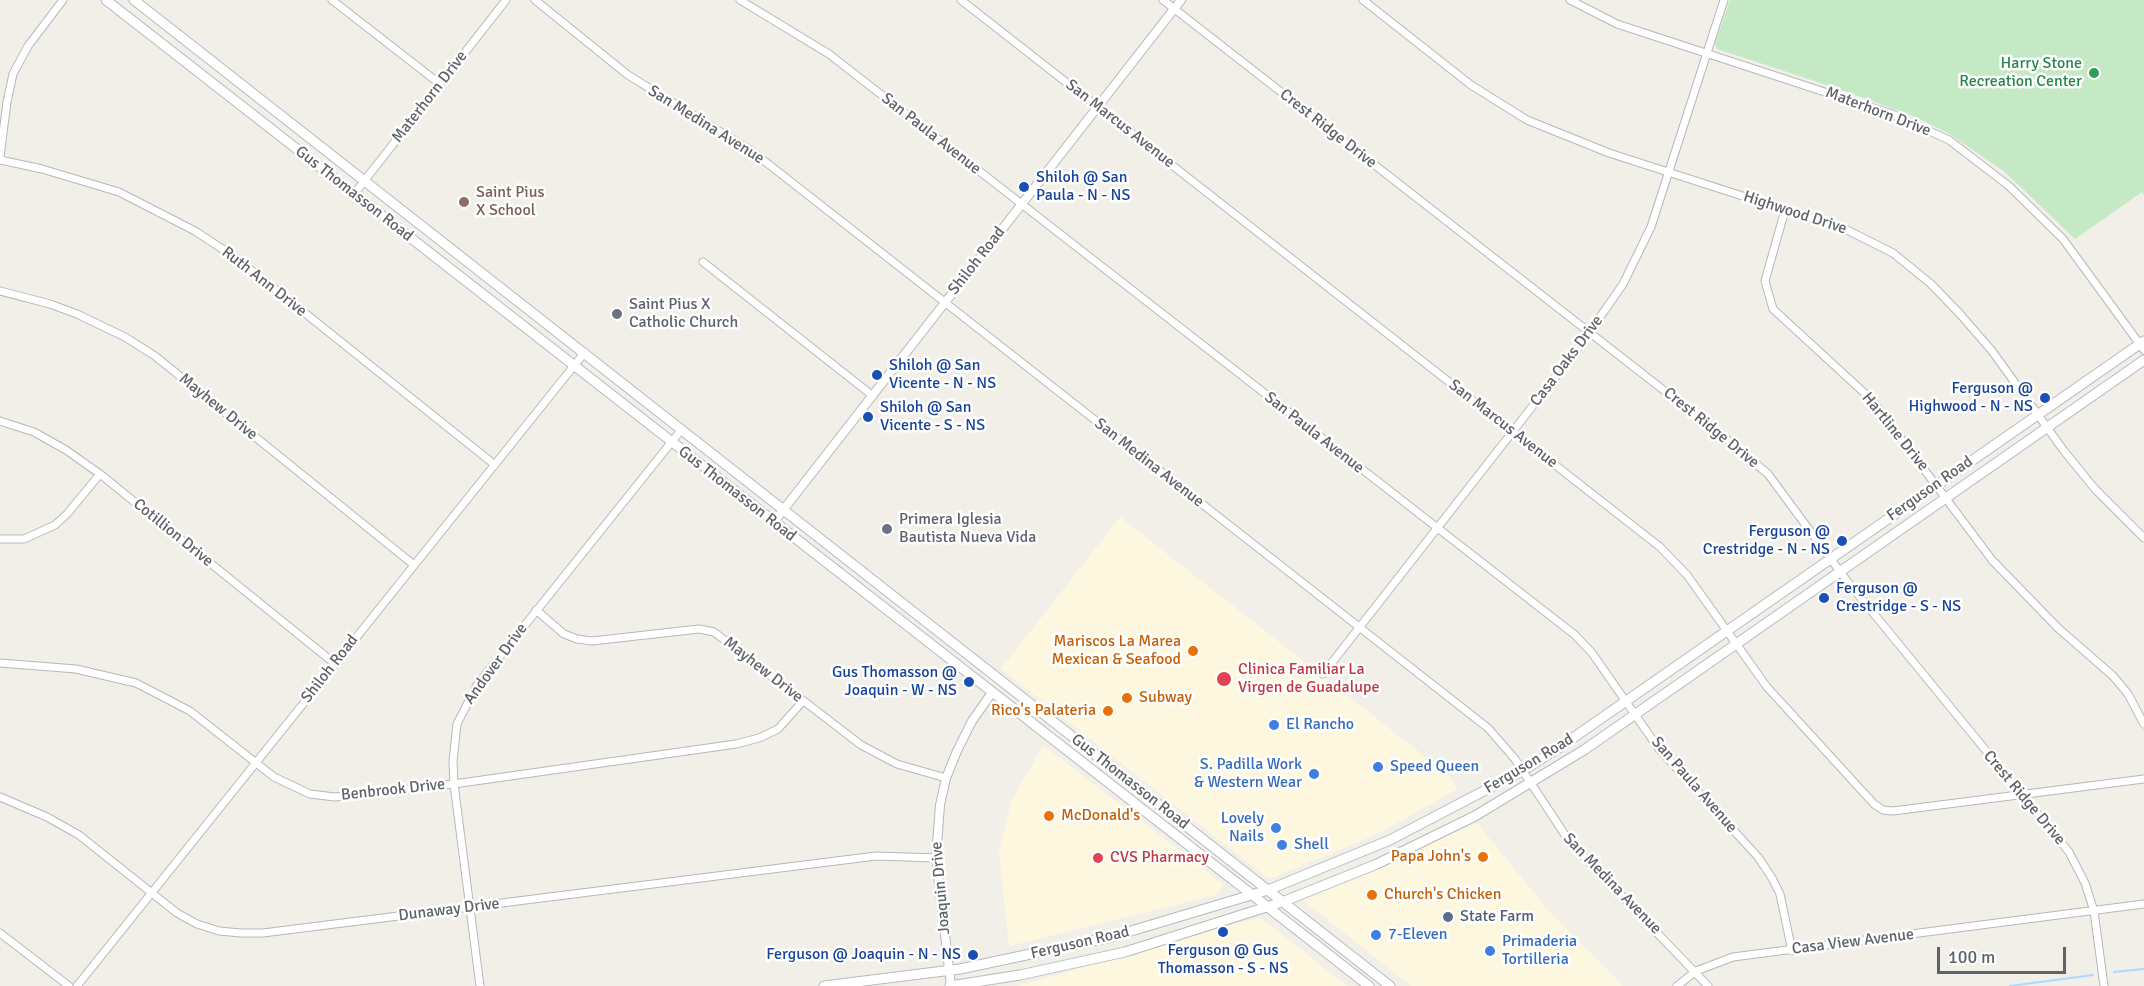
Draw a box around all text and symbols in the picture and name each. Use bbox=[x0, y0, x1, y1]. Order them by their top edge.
street label: Materhorn Drive bbox=[388, 47, 472, 147]
place label: Harry Stone Recreation Center bbox=[1959, 54, 2082, 92]
marker: Harry Stone Recreation Center bbox=[2087, 66, 2101, 80]
street label: San Marcus Avenue bbox=[1062, 76, 1178, 172]
street label: San Medina Avenue bbox=[644, 82, 768, 168]
street label: Materhorn Drive bbox=[1823, 83, 1933, 141]
street label: Crest Ridge Drive bbox=[1276, 85, 1380, 173]
street label: San Paula Avenue bbox=[877, 89, 985, 179]
street label: Gus Thomasson Road bbox=[291, 142, 417, 246]
place label: Shiloh @ San Paula - N - NS bbox=[1036, 168, 1130, 206]
marker: Shiloh @ San Paula - N - NS bbox=[1017, 180, 1031, 194]
place label: Saint Pius X School bbox=[476, 183, 544, 221]
street label: Highwood Drive bbox=[1741, 187, 1849, 239]
marker: Saint Pius X School bbox=[457, 195, 471, 209]
street label: Shiloh Road bbox=[944, 223, 1010, 299]
street label: Ruth Ann Drive bbox=[218, 243, 310, 321]
place label: Saint Pius X Catholic Church bbox=[629, 295, 738, 333]
marker: Saint Pius X Catholic Church bbox=[610, 307, 624, 321]
street label: Casa Oaks Drive bbox=[1527, 312, 1607, 410]
place label: Shiloh @ San Vicente - N - NS bbox=[889, 356, 996, 394]
marker: Shiloh @ San Vicente - N - NS bbox=[870, 368, 884, 382]
street label: Mayhew Drive bbox=[175, 369, 261, 445]
street label: San Marcus Avenue bbox=[1445, 376, 1561, 472]
place label: Ferguson @ Highwood - N - NS bbox=[1909, 379, 2033, 417]
street label: Crest Ridge Drive bbox=[1659, 384, 1763, 472]
street label: San Paula Avenue bbox=[1260, 388, 1368, 478]
street label: Hartline Drive bbox=[1857, 389, 1933, 475]
marker: Ferguson @ Highwood - N - NS bbox=[2038, 391, 2052, 405]
place label: Shiloh @ San Vicente - S - NS bbox=[880, 398, 985, 436]
marker: Shiloh @ San Vicente - S - NS bbox=[861, 410, 875, 424]
street label: San Medina Avenue bbox=[1091, 414, 1207, 512]
street label: Gus Thomasson Road bbox=[674, 442, 800, 546]
street label: Ferguson Road bbox=[1883, 452, 1977, 526]
street label: Cotillion Drive bbox=[129, 495, 217, 571]
place label: Primera Iglesia Bautista Nueva Vida bbox=[899, 510, 1036, 548]
marker: Primera Iglesia Bautista Nueva Vida bbox=[880, 522, 894, 536]
place label: Ferguson @ Crestridge - N - NS bbox=[1703, 522, 1830, 560]
marker: Ferguson @ Crestridge - N - NS bbox=[1835, 534, 1849, 548]
place label: Ferguson @ Crestridge - S - NS bbox=[1836, 579, 1961, 617]
marker: Ferguson @ Crestridge - S - NS bbox=[1817, 591, 1831, 605]
street label: Andover Drive bbox=[460, 620, 532, 708]
street label: Shiloh Road bbox=[297, 631, 363, 707]
place label: Mariscos La Marea Mexican & Seafood bbox=[1052, 632, 1181, 670]
street label: Mayhew Drive bbox=[719, 633, 807, 707]
marker: Mariscos La Marea Mexican & Seafood bbox=[1186, 644, 1200, 658]
place label: Clinica Familiar La Virgen de Guadalupe bbox=[1238, 660, 1379, 698]
place label: Gus Thomasson @ Joaquin - W - NS bbox=[832, 663, 957, 701]
marker: Clinica Familiar La Virgen de Guadalupe bbox=[1215, 670, 1233, 688]
marker: Gus Thomasson @ Joaquin - W - NS bbox=[962, 675, 976, 689]
place label: Subway bbox=[1139, 688, 1192, 708]
marker: Subway bbox=[1120, 691, 1134, 705]
place label: Rico's Palateria bbox=[991, 701, 1096, 721]
marker: Rico's Palateria bbox=[1101, 704, 1115, 718]
place label: El Rancho bbox=[1286, 715, 1354, 735]
marker: El Rancho bbox=[1267, 718, 1281, 732]
street label: Gus Thomasson Road bbox=[1067, 730, 1193, 834]
street label: Ferguson Road bbox=[1481, 730, 1577, 798]
street label: San Paula Avenue bbox=[1647, 733, 1741, 837]
street label: Crest Ridge Drive bbox=[1979, 747, 2069, 849]
place label: S. Padilla Work & Western Wear bbox=[1194, 755, 1302, 793]
place label: Speed Queen bbox=[1390, 757, 1479, 777]
marker: Speed Queen bbox=[1371, 760, 1385, 774]
marker: S. Padilla Work & Western Wear bbox=[1307, 767, 1321, 781]
street label: Benbrook Drive bbox=[340, 775, 446, 805]
place label: McDonald's bbox=[1061, 806, 1140, 826]
marker: McDonald's bbox=[1042, 809, 1056, 823]
place label: Lovely Nails bbox=[1221, 809, 1264, 847]
marker: Lovely Nails bbox=[1269, 821, 1283, 835]
street label: San Medina Avenue bbox=[1559, 829, 1665, 939]
place label: Shell bbox=[1294, 835, 1329, 855]
marker: Shell bbox=[1275, 838, 1289, 852]
street label: Joaquin Drive bbox=[927, 841, 955, 935]
place label: Papa John's bbox=[1391, 847, 1471, 867]
place label: CVS Pharmacy bbox=[1110, 848, 1209, 868]
marker: Papa John's bbox=[1476, 850, 1490, 864]
marker: CVS Pharmacy bbox=[1091, 851, 1105, 865]
place label: Church's Chicken bbox=[1384, 885, 1501, 905]
marker: Church's Chicken bbox=[1365, 888, 1379, 902]
street label: Dunaway Drive bbox=[397, 894, 501, 926]
place label: State Farm bbox=[1460, 907, 1534, 927]
marker: State Farm bbox=[1441, 910, 1455, 924]
street label: Ferguson Road bbox=[1029, 922, 1131, 964]
marker: Ferguson @ Gus Thomasson - S - NS bbox=[1216, 925, 1230, 939]
place label: 7-Eleven bbox=[1388, 925, 1447, 945]
street label: Casa View Avenue bbox=[1791, 925, 1915, 959]
marker: 7-Eleven bbox=[1369, 928, 1383, 942]
place label: Primaderia Tortilleria bbox=[1502, 932, 1577, 970]
scale bar bbox=[1940, 935, 2069, 973]
place label: Ferguson @ Gus Thomasson - S - NS bbox=[1158, 941, 1288, 979]
marker: Primaderia Tortilleria bbox=[1483, 944, 1497, 958]
place label: Ferguson @ Joaquin - N - NS bbox=[766, 945, 961, 965]
text: 100 m bbox=[1948, 946, 1995, 968]
marker: Ferguson @ Joaquin - N - NS bbox=[966, 948, 980, 962]

